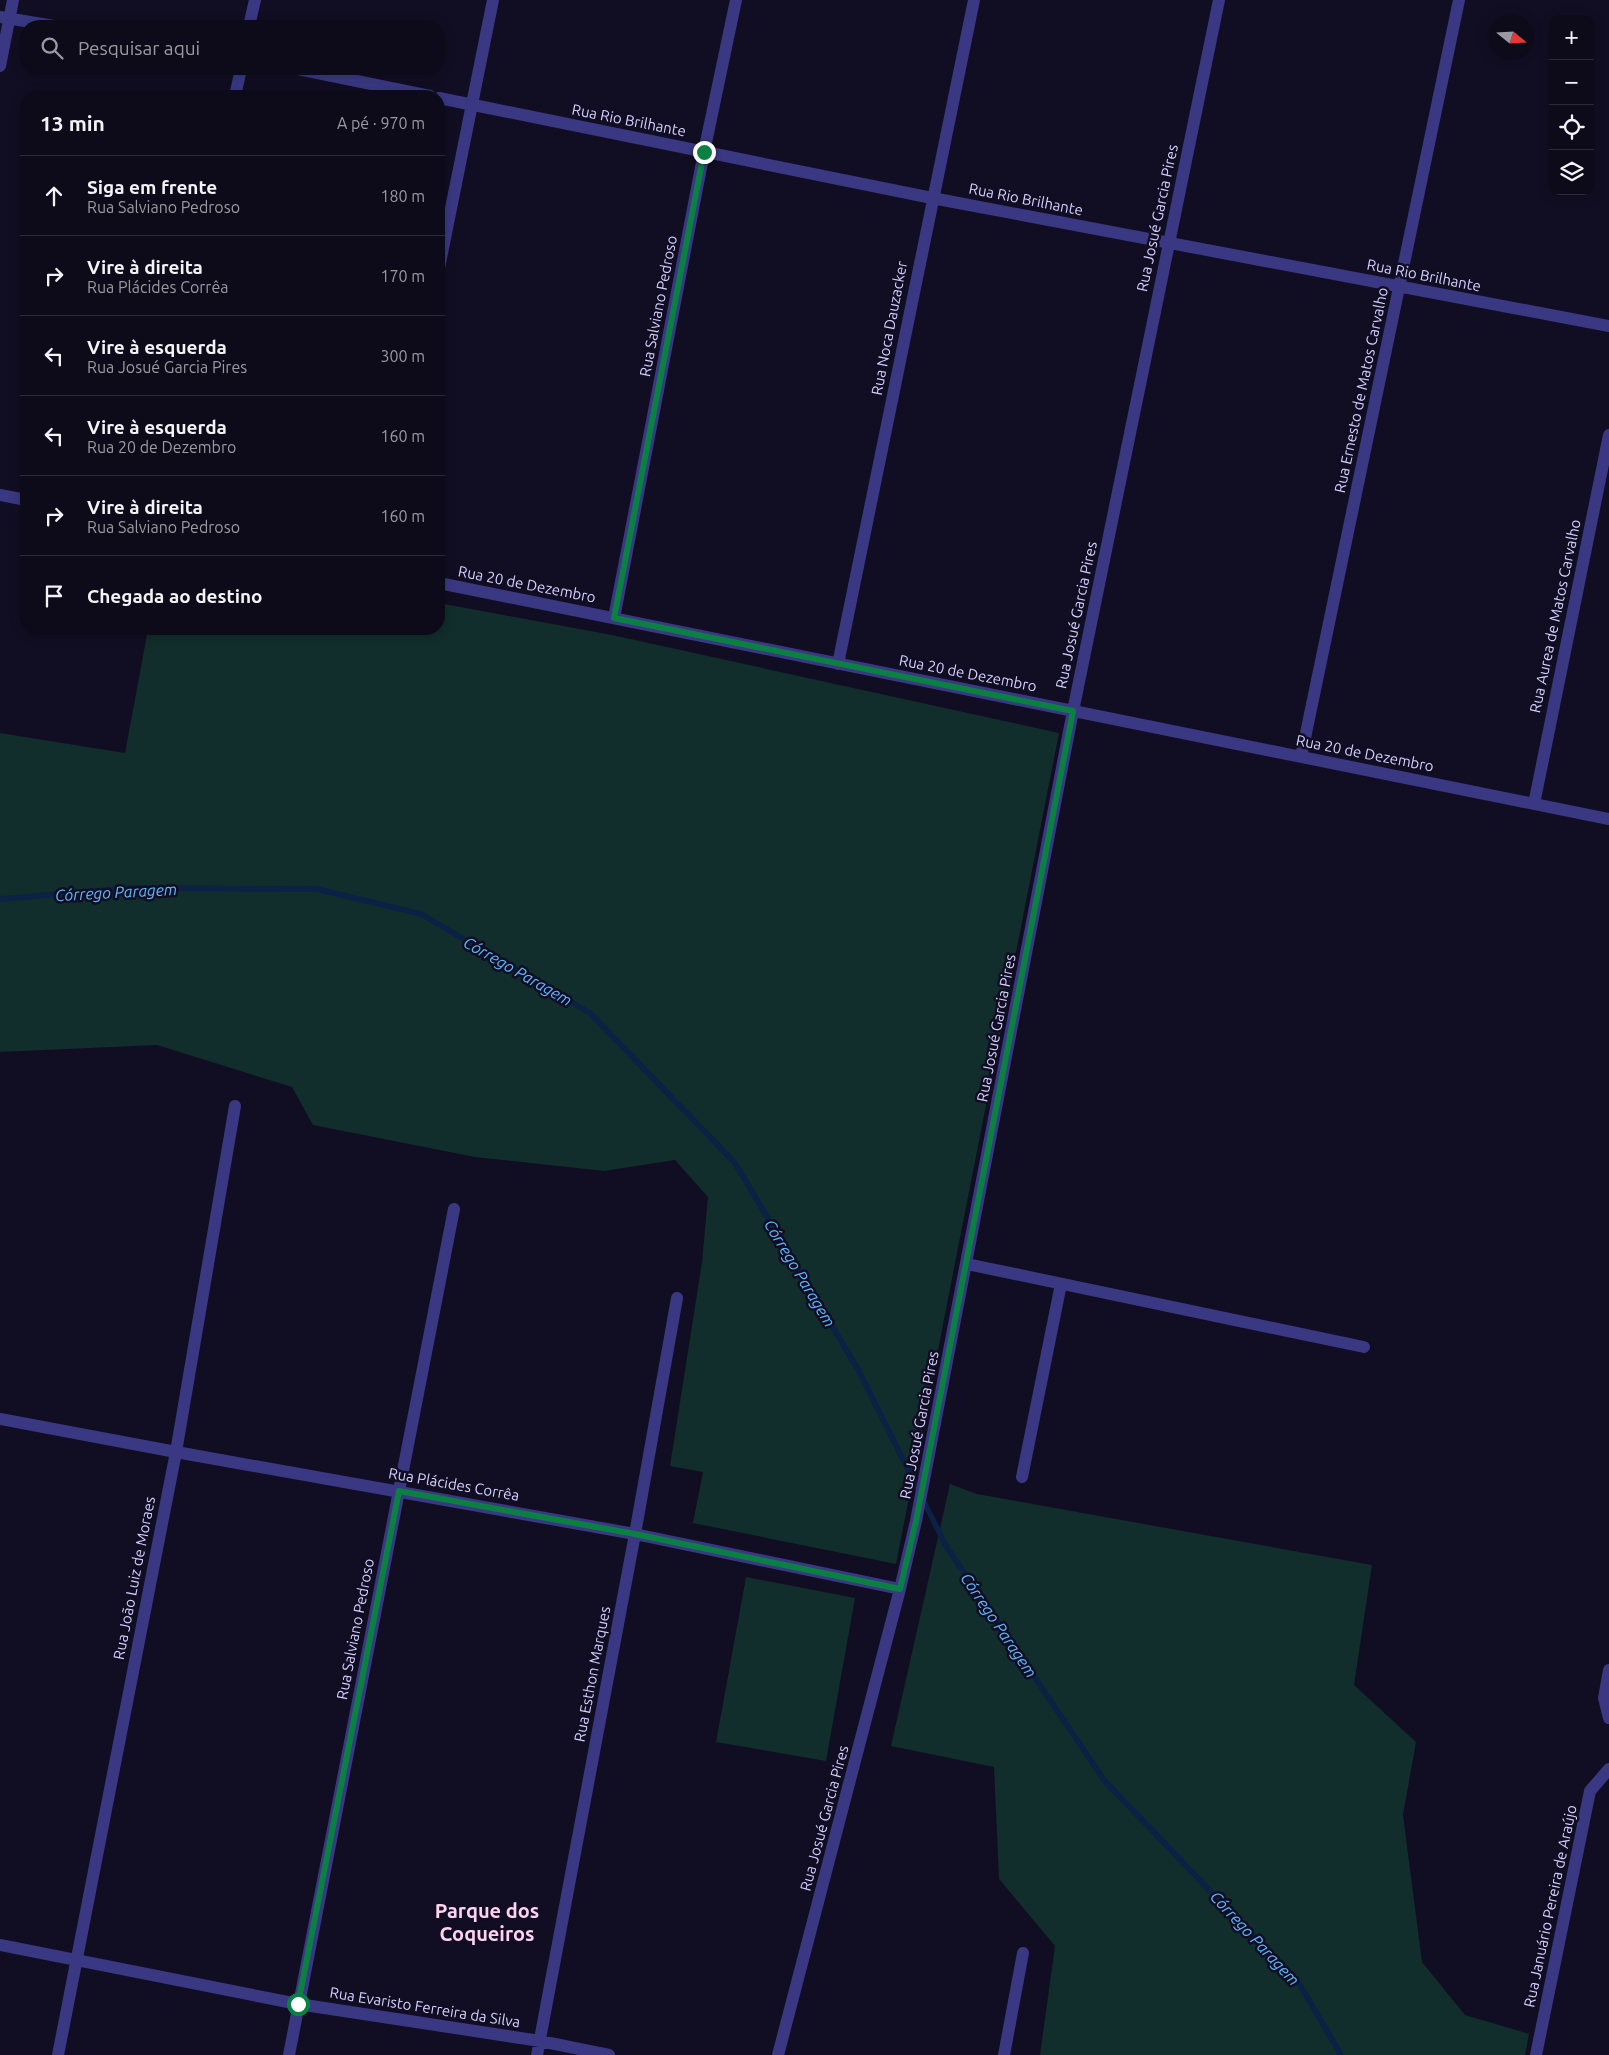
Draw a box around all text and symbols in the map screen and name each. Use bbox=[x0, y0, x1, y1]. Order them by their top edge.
north arrow bbox=[1489, 15, 1534, 60]
map controls bbox=[1549, 15, 1594, 195]
button: + bbox=[1549, 15, 1594, 60]
search box bbox=[20, 20, 445, 75]
icon: search bbox=[38, 34, 66, 62]
text: Pesquisar aqui bbox=[78, 37, 200, 59]
button: − bbox=[1549, 60, 1594, 105]
street label: Rua Rio Brilhante bbox=[570, 101, 688, 139]
button: locate bbox=[1549, 105, 1594, 150]
text: 13 min bbox=[40, 111, 105, 135]
text: A pé · 970 m bbox=[337, 114, 425, 132]
route end bbox=[693, 141, 716, 164]
street label: Rua Josué Garcia Pires bbox=[1133, 143, 1181, 293]
button: layers bbox=[1549, 150, 1594, 195]
text: Siga em frente bbox=[87, 176, 217, 198]
street label: Rua Rio Brilhante bbox=[967, 180, 1085, 218]
icon: ahead bbox=[40, 182, 68, 210]
text: 180 m bbox=[380, 187, 425, 205]
text: Rua Salviano Pedroso bbox=[87, 198, 240, 216]
street label: Rua Salviano Pedroso bbox=[636, 234, 680, 378]
text: Vire à direita bbox=[87, 256, 203, 278]
street label: Rua Rio Brilhante bbox=[1365, 256, 1483, 294]
street label: Rua Noca Dauzacker bbox=[868, 259, 910, 397]
icon: right bbox=[40, 262, 68, 290]
text: 170 m bbox=[380, 267, 425, 285]
text: Rua Plácides Corrêa bbox=[87, 278, 228, 296]
street label: Rua Ernesto de Matos Carvalho bbox=[1331, 286, 1391, 494]
text: Vire à esquerda bbox=[87, 336, 227, 358]
icon: left bbox=[40, 342, 68, 370]
text: 300 m bbox=[380, 347, 425, 365]
text: Rua Josué Garcia Pires bbox=[87, 358, 247, 376]
text: Vire à esquerda bbox=[87, 416, 227, 438]
icon: left bbox=[40, 422, 68, 450]
text: 160 m bbox=[380, 427, 425, 445]
text: Rua 20 de Dezembro bbox=[87, 438, 236, 456]
text: Vire à direita bbox=[87, 496, 203, 518]
icon: right bbox=[40, 502, 68, 530]
text: 160 m bbox=[380, 507, 425, 525]
text: Rua Salviano Pedroso bbox=[87, 518, 240, 536]
street label: Rua Aurea de Matos Carvalho bbox=[1526, 518, 1584, 714]
street label: Rua Josué Garcia Pires bbox=[1052, 540, 1100, 690]
street label: Rua 20 de Dezembro bbox=[457, 562, 597, 606]
icon: arrive bbox=[40, 582, 68, 610]
text: Chegada ao destino bbox=[87, 585, 263, 607]
street label: Rua 20 de Dezembro bbox=[898, 651, 1038, 695]
street label: Rua 20 de Dezembro bbox=[1295, 731, 1435, 775]
water label: Córrego Paragem bbox=[54, 880, 178, 904]
water label: Córrego Paragem bbox=[461, 933, 575, 1009]
street label: Rua Josué Garcia Pires bbox=[973, 953, 1019, 1103]
water label: Córrego Paragem bbox=[761, 1216, 839, 1330]
street label: Rua Josué Garcia Pires bbox=[896, 1350, 942, 1500]
street label: Rua Plácides Corrêa bbox=[387, 1464, 521, 1504]
street label: Rua João Luiz de Moraes bbox=[110, 1495, 158, 1661]
street label: Rua Salviano Pedroso bbox=[333, 1557, 377, 1701]
water label: Córrego Paragem bbox=[957, 1569, 1041, 1681]
street label: Rua Esthon Marques bbox=[571, 1605, 613, 1743]
street label: Rua Josué Garcia Pires bbox=[796, 1743, 852, 1893]
street label: Rua Januário Pereira de Araújo bbox=[1520, 1803, 1580, 2009]
water label: Córrego Paragem bbox=[1207, 1887, 1303, 1989]
district label: Parque dos Coqueiros bbox=[435, 1899, 539, 1945]
street label: Rua Evaristo Ferreira da Silva bbox=[328, 1984, 522, 2030]
route start bbox=[287, 1993, 310, 2016]

